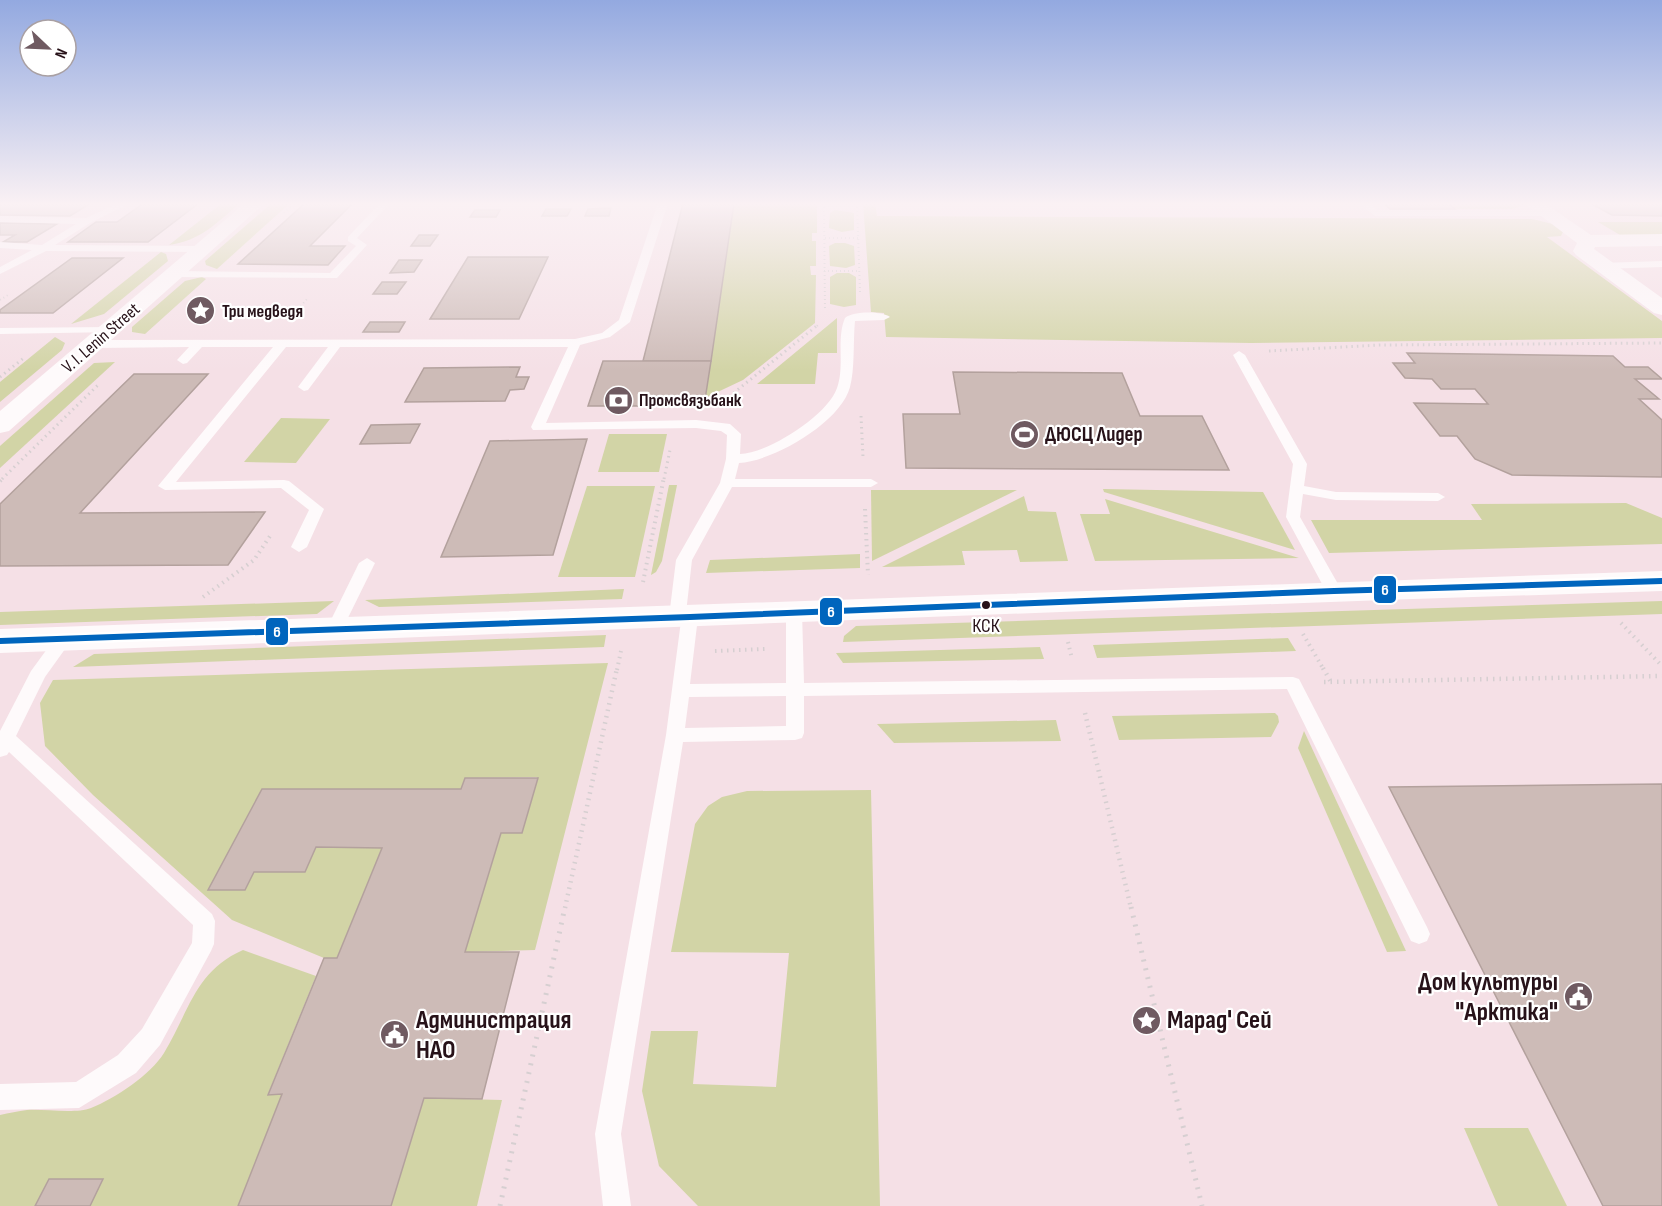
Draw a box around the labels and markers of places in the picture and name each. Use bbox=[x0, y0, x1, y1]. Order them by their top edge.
place icon: Три медведя bbox=[185, 295, 217, 327]
place label: Три медведя bbox=[222, 301, 303, 322]
bank icon: Промсвязьбанк bbox=[602, 384, 634, 416]
place label: Промсвязьбанк bbox=[639, 390, 742, 411]
sports icon: ДЮСЦ Лидер bbox=[1008, 418, 1040, 450]
place label: ДЮСЦ Лидер bbox=[1045, 422, 1143, 447]
marker: КСК bbox=[980, 599, 992, 611]
place label: КСК bbox=[972, 614, 1000, 638]
place label: Дом культуры "Арктика" bbox=[1418, 967, 1558, 1028]
public building icon: Дом культуры "Арктика" bbox=[1563, 981, 1595, 1013]
place icon: Марад' Сей bbox=[1130, 1004, 1162, 1036]
place label: Администрация НАО bbox=[415, 1005, 571, 1066]
place label: Марад' Сей bbox=[1167, 1005, 1272, 1036]
public building icon: Администрация НАО bbox=[379, 1019, 411, 1051]

